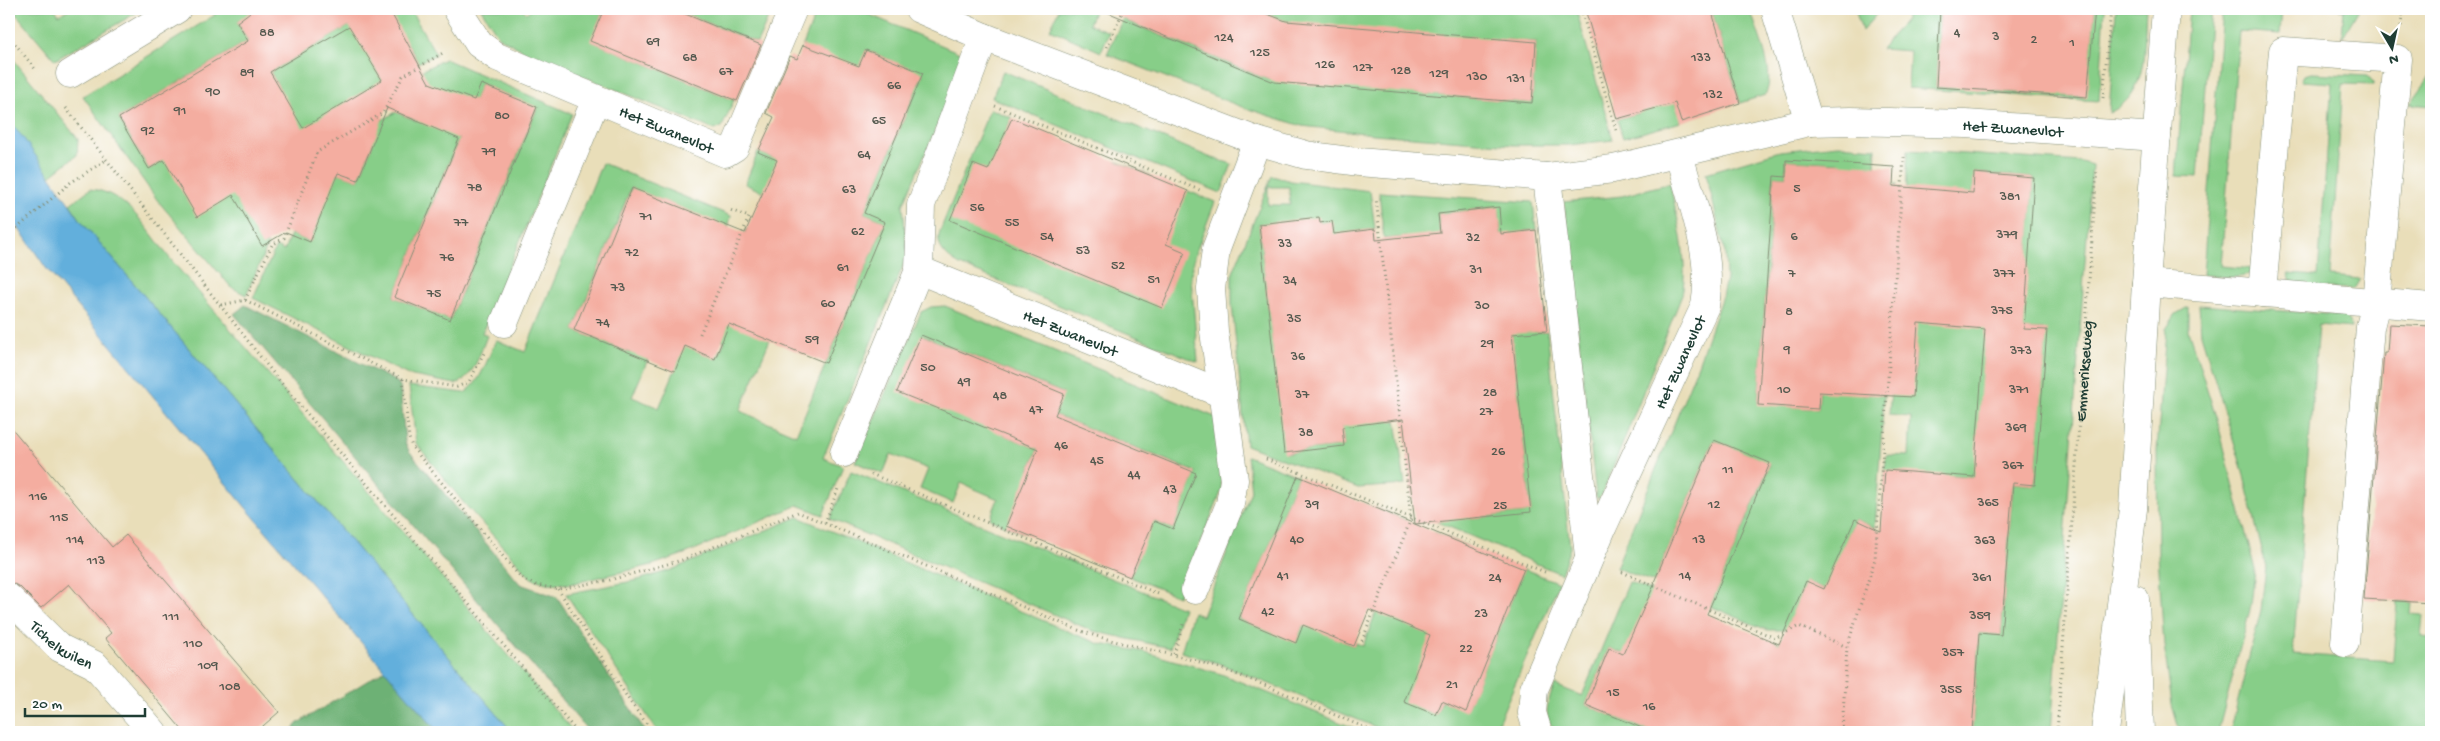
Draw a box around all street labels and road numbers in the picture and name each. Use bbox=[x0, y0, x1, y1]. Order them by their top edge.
street label: Het Zwanevlot bbox=[616, 104, 717, 161]
street label: Het Zwanevlot bbox=[1962, 118, 2065, 144]
street label: Het Zwanevlot bbox=[1019, 307, 1121, 364]
street label: Het Zwanevlot bbox=[1653, 312, 1713, 413]
street label: Emmerikseweg bbox=[2073, 320, 2099, 422]
street label: Tichelkuilen bbox=[24, 617, 95, 676]

